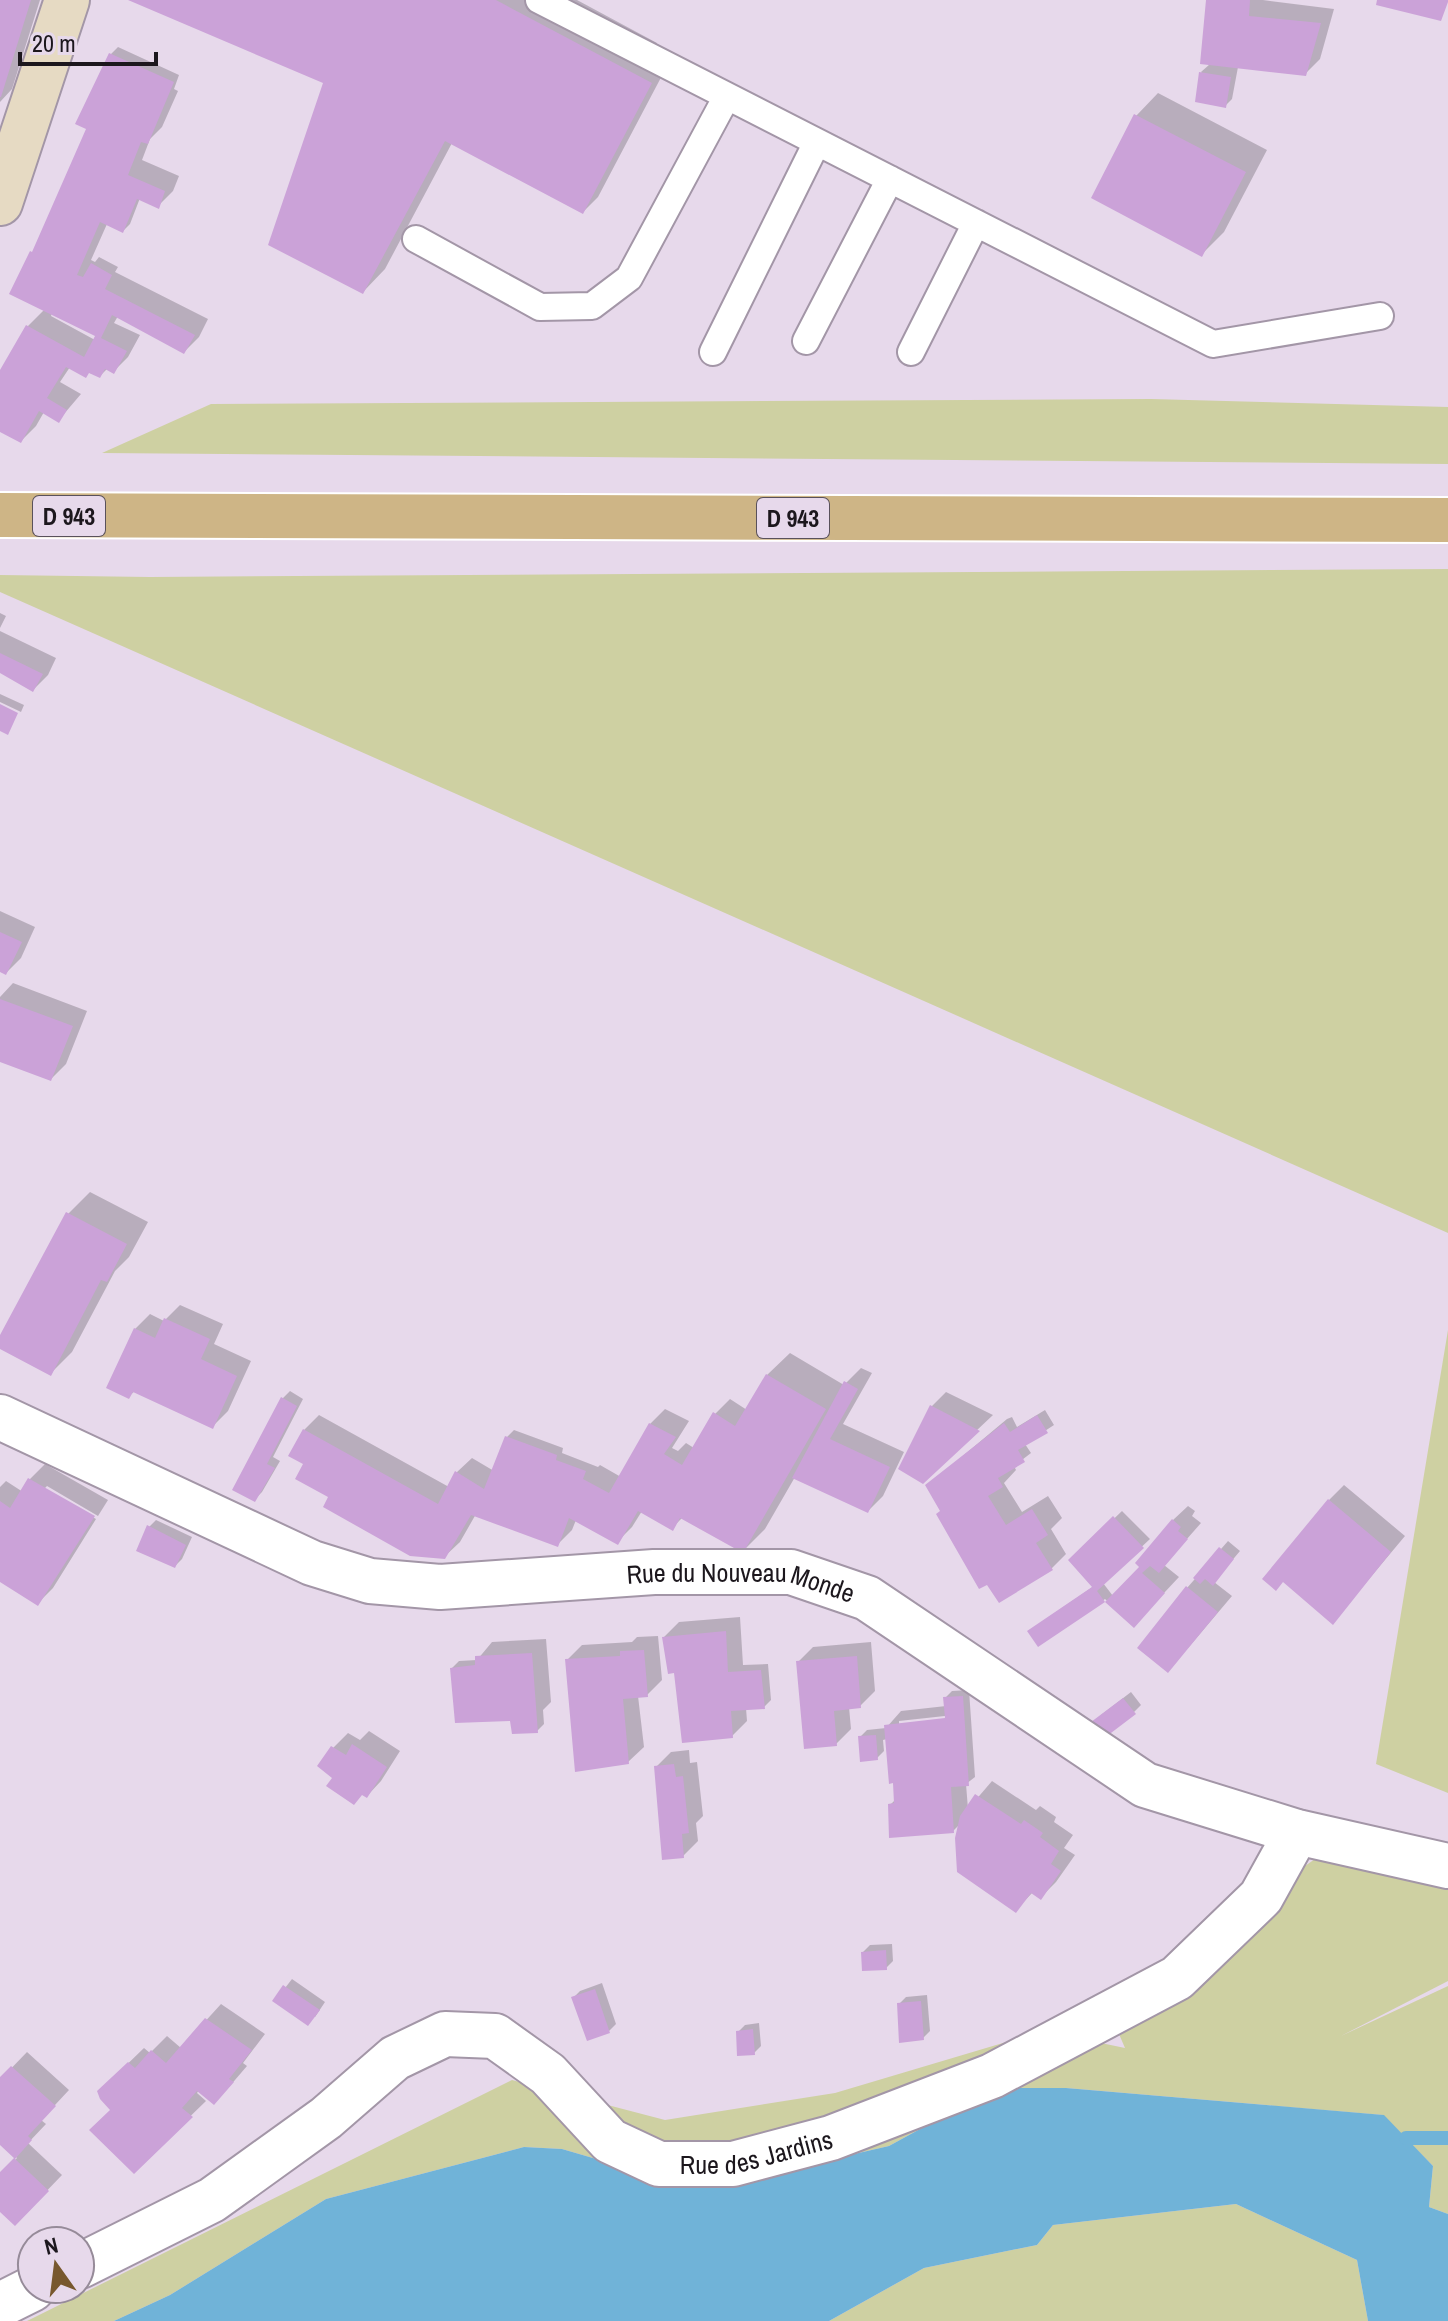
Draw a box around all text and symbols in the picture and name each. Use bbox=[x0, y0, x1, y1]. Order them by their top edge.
scale bar bbox=[20, 16, 156, 66]
text: 20 m bbox=[32, 27, 76, 59]
road number: D 943 bbox=[33, 496, 105, 536]
road number: D 943 bbox=[757, 498, 829, 538]
street label: Rue du Nouveau Monde bbox=[625, 1555, 860, 1610]
street label: Rue des Jardins bbox=[680, 2121, 836, 2182]
north arrow bbox=[16, 2225, 96, 2305]
text: N bbox=[41, 2229, 61, 2262]

